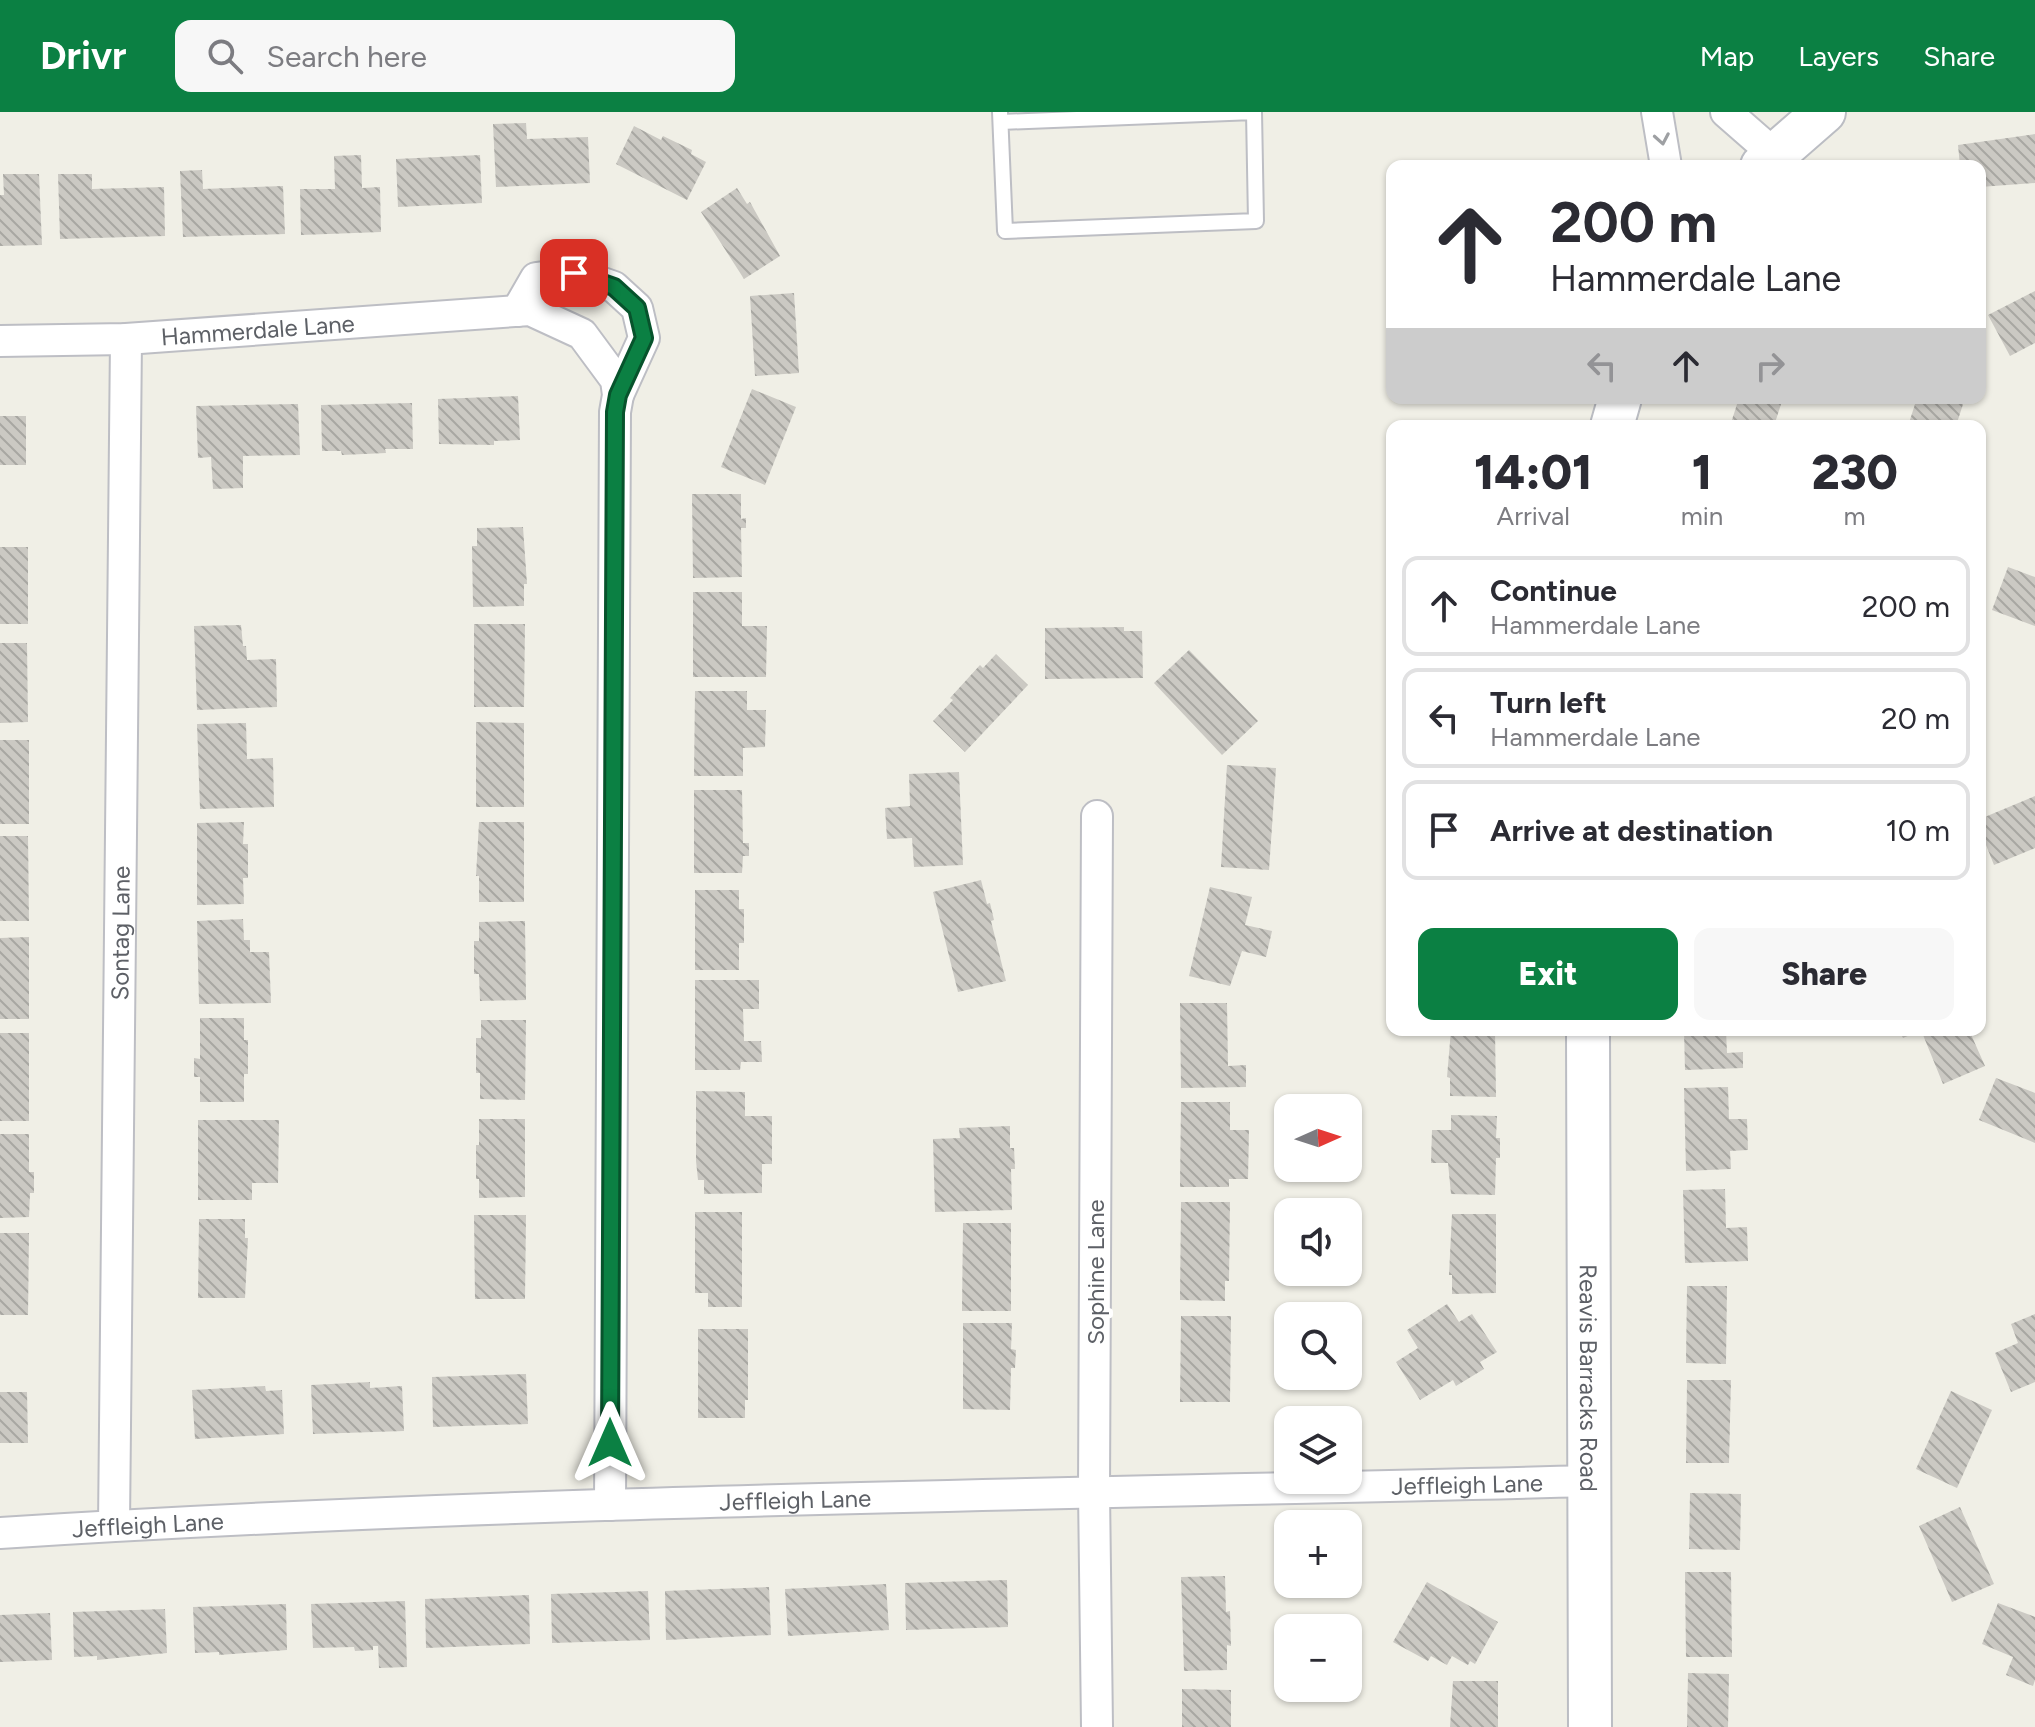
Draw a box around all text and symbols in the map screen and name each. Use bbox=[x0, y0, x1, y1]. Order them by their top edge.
search box bbox=[175, 20, 735, 92]
text: Drivr bbox=[40, 33, 127, 79]
icon: search bbox=[203, 34, 247, 78]
text: Search here bbox=[267, 38, 427, 75]
text: Map bbox=[1700, 39, 1754, 73]
text: Layers bbox=[1798, 39, 1879, 73]
text: Share bbox=[1923, 39, 1995, 73]
one-way arrow bbox=[1652, 132, 1669, 146]
text: 200 m bbox=[1550, 189, 1717, 256]
icon: ahead bbox=[1418, 192, 1522, 296]
pin bbox=[540, 239, 608, 307]
icon: arrive bbox=[552, 251, 596, 295]
text: Hammerdale Lane bbox=[1550, 257, 1841, 300]
street label: Hammerdale Lane bbox=[160, 308, 356, 351]
icon: left bbox=[1580, 344, 1624, 388]
icon: ahead bbox=[1664, 344, 1708, 388]
icon: right bbox=[1748, 344, 1792, 388]
text: 14:01 bbox=[1474, 443, 1593, 501]
text: 1 bbox=[1692, 443, 1712, 501]
text: 230 bbox=[1811, 443, 1898, 501]
text: Arrival bbox=[1497, 500, 1570, 532]
text: min bbox=[1681, 500, 1723, 532]
text: m bbox=[1844, 500, 1866, 532]
text: Continue bbox=[1490, 572, 1617, 609]
icon: ahead bbox=[1422, 584, 1466, 628]
text: 200 m bbox=[1862, 588, 1950, 625]
text: Hammerdale Lane bbox=[1490, 609, 1700, 641]
text: Turn left bbox=[1490, 684, 1607, 721]
icon: left bbox=[1422, 696, 1466, 740]
text: 20 m bbox=[1881, 700, 1950, 737]
text: Hammerdale Lane bbox=[1490, 721, 1700, 753]
icon: arrive bbox=[1422, 808, 1466, 852]
text: Arrive at destination bbox=[1490, 812, 1773, 849]
text: 10 m bbox=[1885, 812, 1950, 849]
street label: Sontag Lane bbox=[105, 866, 135, 1000]
button: Exit bbox=[1418, 928, 1678, 1020]
button: Share bbox=[1694, 928, 1954, 1020]
north arrow bbox=[1274, 1094, 1362, 1182]
map controls bbox=[1274, 1094, 1362, 1702]
button: sound bbox=[1274, 1198, 1362, 1286]
street label: Sophine Lane bbox=[1081, 1199, 1110, 1345]
street label: Reavis Barracks Road bbox=[1574, 1264, 1604, 1492]
button: search bbox=[1274, 1302, 1362, 1390]
position arrow bbox=[568, 1401, 652, 1485]
button: layers bbox=[1274, 1406, 1362, 1494]
street label: Jeffleigh Lane bbox=[1391, 1468, 1543, 1500]
street label: Jeffleigh Lane bbox=[719, 1483, 872, 1516]
street label: Jeffleigh Lane bbox=[71, 1506, 224, 1543]
button: + bbox=[1274, 1510, 1362, 1598]
button: − bbox=[1274, 1614, 1362, 1702]

